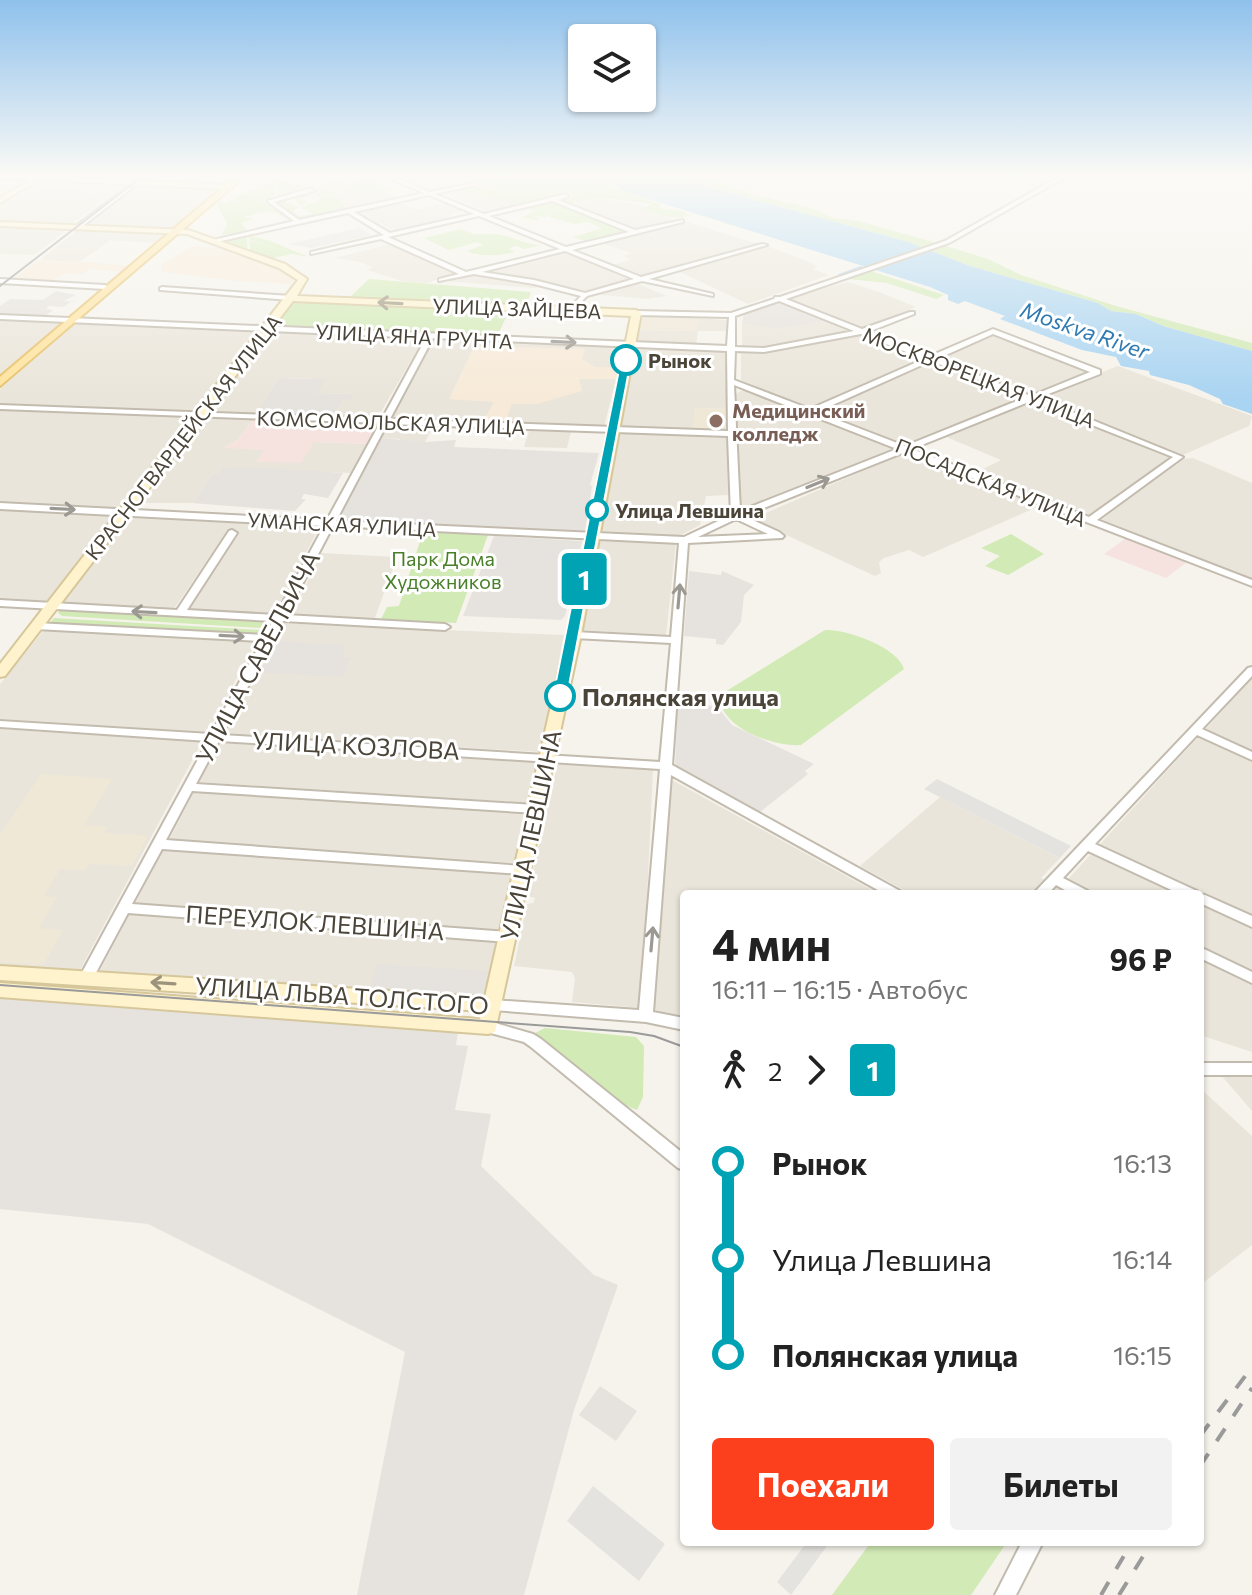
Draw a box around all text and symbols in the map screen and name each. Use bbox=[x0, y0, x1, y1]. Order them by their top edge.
map controls bbox=[568, 24, 656, 112]
button: layers bbox=[568, 24, 656, 112]
street label: УЛИЦА ЗАЙЦЕВА bbox=[432, 293, 602, 323]
one-way arrow bbox=[377, 295, 404, 310]
water label: Moskva River bbox=[1017, 295, 1154, 365]
street label: КРАСНОГВАРДЕЙСКАЯ УЛИЦА bbox=[80, 310, 286, 564]
street label: УЛИЦА ЯНА ГРУНТА bbox=[315, 319, 513, 353]
street label: МОСКВОРЕЦКАЯ УЛИЦА bbox=[860, 322, 1099, 432]
one-way arrow bbox=[550, 335, 577, 350]
marker: Рынок bbox=[611, 345, 641, 375]
place label: Рынок bbox=[648, 348, 712, 372]
place label: Медицинский колледж bbox=[732, 398, 865, 445]
street label: КОМСОМОЛЬСКАЯ УЛИЦА bbox=[256, 405, 526, 439]
marker: Медицинский колледж bbox=[707, 412, 725, 430]
street label: ПОСАДСКАЯ УЛИЦА bbox=[892, 433, 1090, 531]
one-way arrow bbox=[805, 475, 830, 489]
place label: Улица Левшина bbox=[615, 498, 764, 522]
marker: Улица Левшина bbox=[586, 499, 608, 521]
one-way arrow bbox=[49, 501, 75, 516]
street label: УМАНСКАЯ УЛИЦА bbox=[247, 507, 437, 541]
street label: УЛИЦА САВЕЛЬИЧА bbox=[189, 546, 325, 768]
park label: Парк Дома Художников bbox=[384, 546, 502, 593]
line badge: 1 bbox=[558, 553, 610, 605]
text: 1 bbox=[578, 562, 590, 596]
one-way arrow bbox=[671, 583, 686, 609]
one-way arrow bbox=[131, 604, 158, 619]
one-way arrow bbox=[218, 629, 245, 644]
marker: Полянская улица bbox=[545, 681, 575, 711]
place label: Полянская улица bbox=[582, 682, 779, 711]
street label: УЛИЦА КОЗЛОВА bbox=[251, 725, 461, 765]
street label: УЛИЦА ЛЕВШИНА bbox=[493, 727, 567, 943]
street label: ПЕРЕУЛОК ЛЕВШИНА bbox=[185, 898, 445, 946]
text: 4 мин bbox=[712, 916, 831, 970]
one-way arrow bbox=[645, 926, 660, 952]
text: 96 ₽ bbox=[1109, 940, 1172, 977]
street label: УЛИЦА ЛЬВА ТОЛСТОГО bbox=[194, 970, 490, 1020]
text: 16:11 – 16:15 · Автобус bbox=[712, 973, 968, 1004]
one-way arrow bbox=[150, 975, 177, 990]
icon: walk bbox=[712, 1048, 756, 1092]
icon: forward bbox=[794, 1048, 838, 1092]
text: 1 bbox=[866, 1053, 879, 1087]
text: 2 bbox=[768, 1055, 782, 1086]
text: Рынок bbox=[772, 1144, 867, 1181]
text: 16:13 bbox=[1113, 1147, 1172, 1178]
text: Улица Левшина bbox=[772, 1240, 992, 1277]
text: 16:14 bbox=[1112, 1243, 1172, 1274]
text: Полянская улица bbox=[772, 1336, 1018, 1373]
text: 16:15 bbox=[1113, 1339, 1172, 1370]
button: Поехали bbox=[712, 1438, 934, 1530]
button: Билеты bbox=[950, 1438, 1172, 1530]

